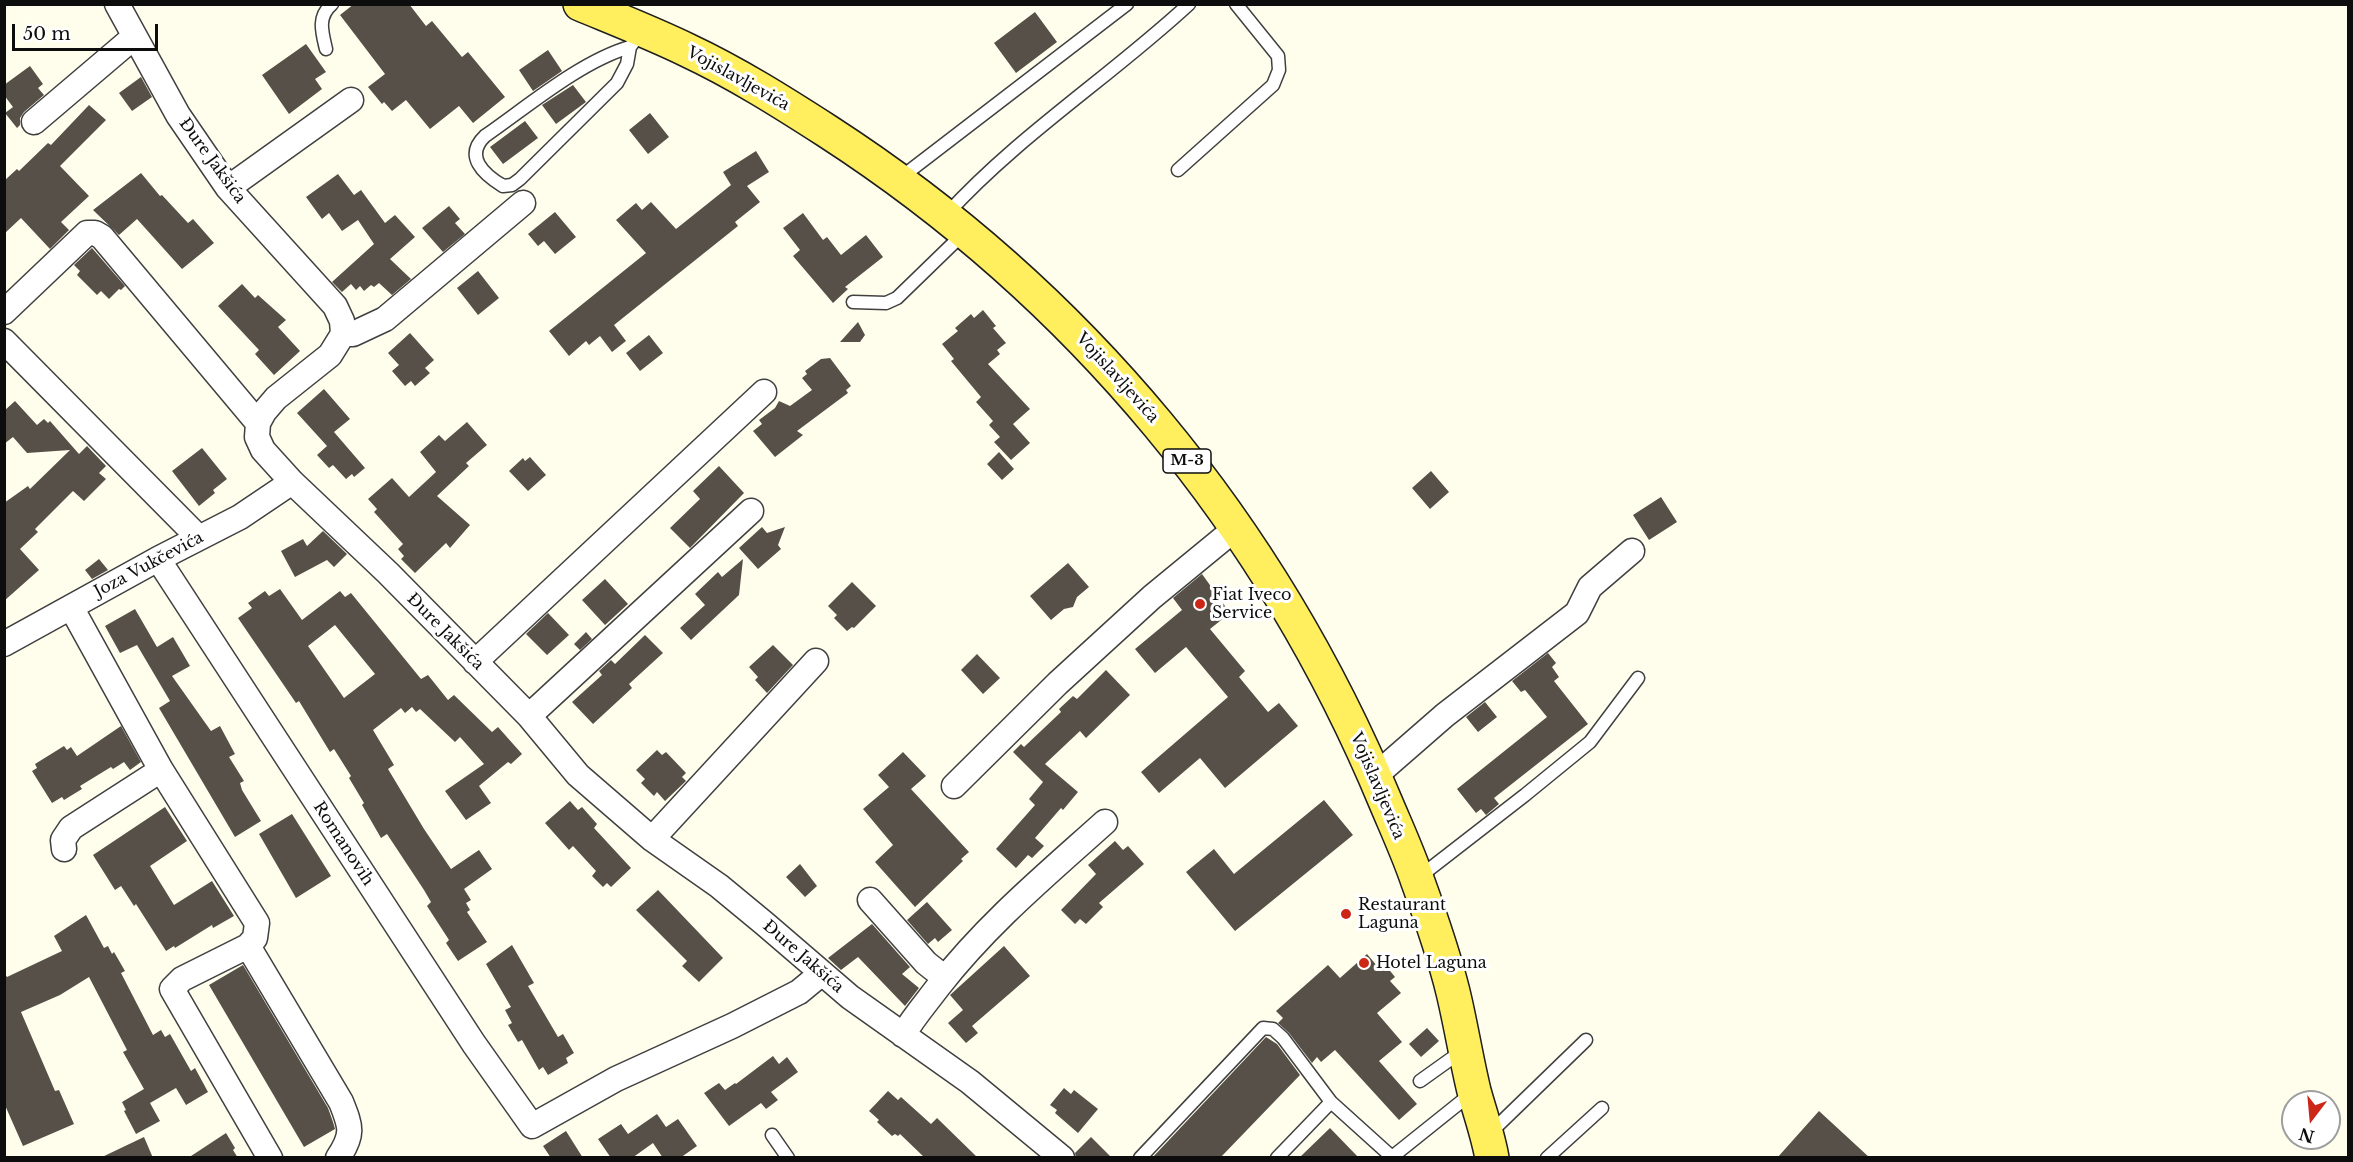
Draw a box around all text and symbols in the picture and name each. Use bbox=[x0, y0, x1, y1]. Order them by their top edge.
scale bar bbox=[15, 12, 160, 50]
text: 50 m bbox=[23, 23, 71, 45]
street label: Vojislavljevića bbox=[683, 43, 793, 115]
street label: Đure Jakšića bbox=[175, 115, 249, 207]
street label: Vojislavljevića bbox=[1072, 329, 1162, 427]
road number: M-3 bbox=[1163, 449, 1211, 473]
street label: Joza Vukčevića bbox=[91, 528, 207, 602]
place label: Fiat Iveco Service bbox=[1212, 585, 1291, 623]
street label: Đure Jakšića bbox=[403, 590, 487, 674]
marker: Fiat Iveco Service bbox=[1193, 597, 1207, 611]
street label: Vojislavljevića bbox=[1346, 730, 1408, 842]
street label: Romanovih bbox=[309, 798, 377, 890]
place label: Restaurant Laguna bbox=[1358, 895, 1446, 933]
marker: Restaurant Laguna bbox=[1339, 907, 1353, 921]
street label: Đure Jakšića bbox=[759, 917, 847, 997]
place label: Hotel Laguna bbox=[1376, 953, 1487, 973]
marker: Hotel Laguna bbox=[1357, 956, 1371, 970]
north arrow bbox=[2281, 1090, 2341, 1150]
text: N bbox=[2297, 1124, 2317, 1147]

